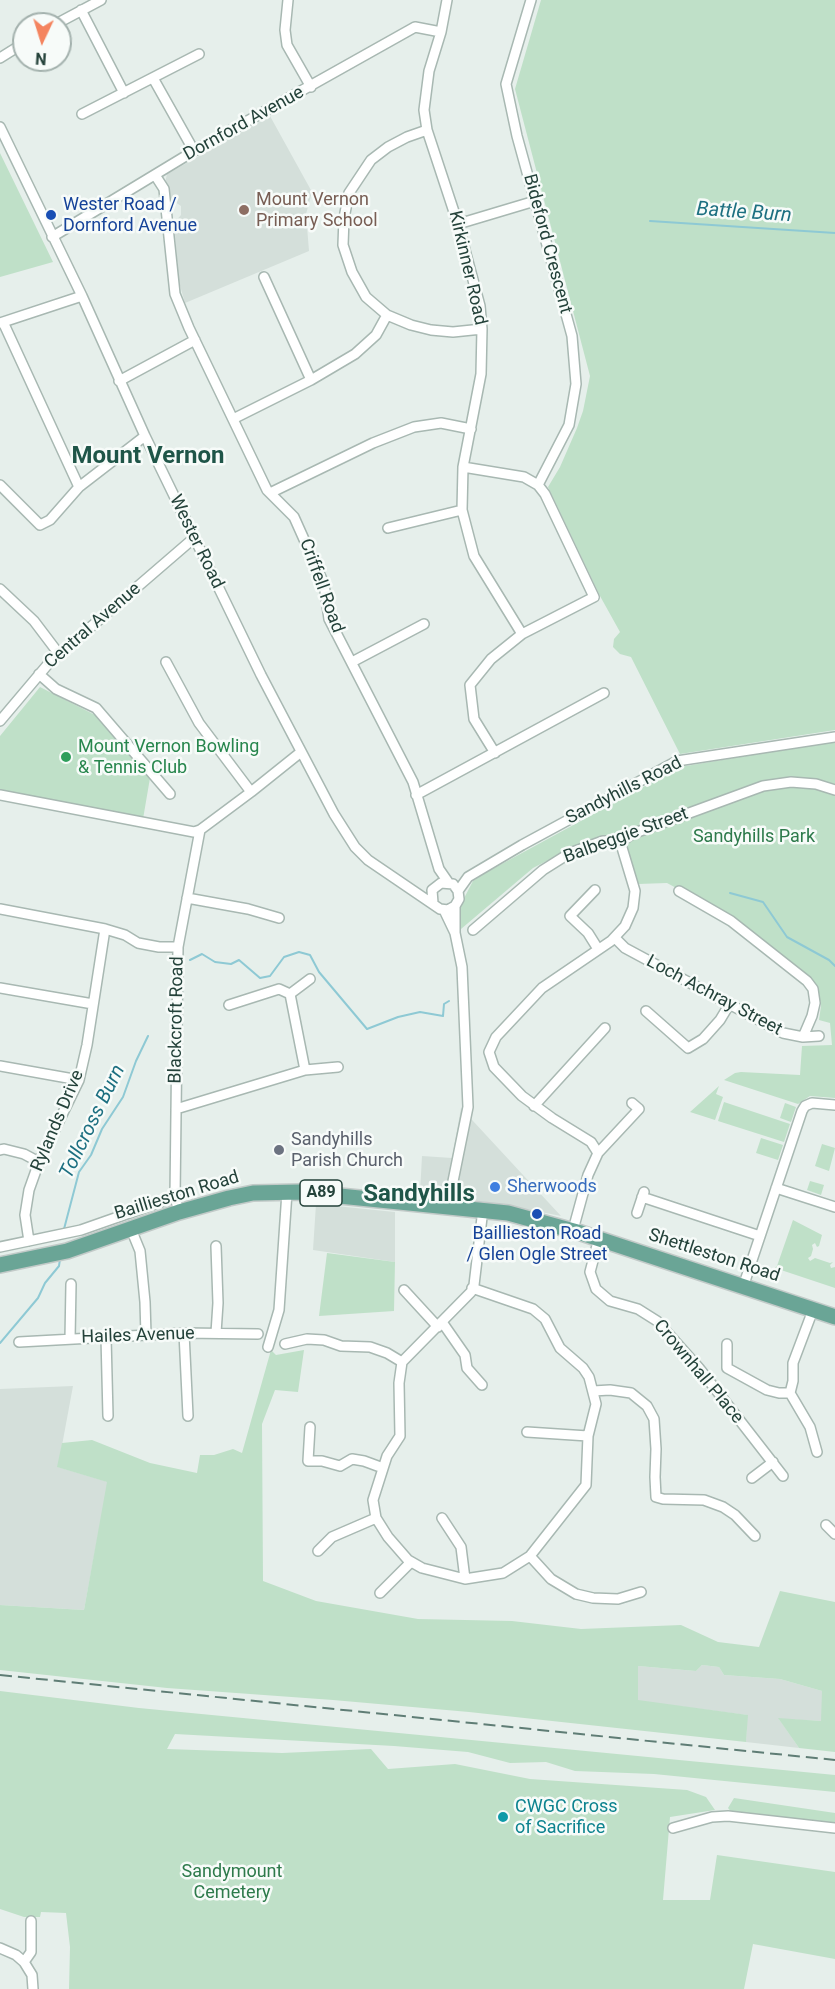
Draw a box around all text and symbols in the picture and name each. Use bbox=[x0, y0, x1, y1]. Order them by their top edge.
north arrow bbox=[12, 12, 72, 72]
text: N bbox=[35, 49, 47, 68]
street label: Dornford Avenue bbox=[180, 82, 308, 166]
street label: Bideford Crescent bbox=[518, 172, 576, 316]
place label: Mount Vernon Primary School bbox=[256, 189, 378, 232]
place label: Wester Road / Dornford Avenue bbox=[63, 194, 197, 236]
water label: Battle Burn bbox=[696, 198, 792, 228]
marker: Mount Vernon Primary School bbox=[237, 203, 251, 217]
marker: Wester Road / Dornford Avenue bbox=[44, 208, 58, 222]
street label: Kirkinner Road bbox=[443, 209, 491, 327]
district label: Mount Vernon bbox=[72, 443, 224, 471]
street label: Wester Road bbox=[164, 492, 228, 592]
street label: Criffell Road bbox=[294, 536, 348, 636]
street label: Central Avenue bbox=[41, 578, 145, 674]
place label: Mount Vernon Bowling & Tennis Club bbox=[78, 736, 259, 778]
marker: Mount Vernon Bowling & Tennis Club bbox=[59, 750, 73, 764]
street label: Sandyhills Road bbox=[562, 753, 686, 829]
street label: Balbeggie Street bbox=[561, 803, 691, 869]
park label: Sandyhills Park bbox=[693, 826, 815, 848]
street label: Loch Achray Street bbox=[642, 951, 786, 1041]
street label: Blackcroft Road bbox=[165, 956, 189, 1084]
water label: Tollcross Burn bbox=[55, 1061, 131, 1183]
street label: Rylands Drive bbox=[27, 1067, 89, 1175]
place label: Sandyhills Parish Church bbox=[291, 1129, 403, 1172]
marker: Sandyhills Parish Church bbox=[272, 1143, 286, 1157]
street label: Baillieston Road bbox=[112, 1167, 242, 1225]
place label: Sherwoods bbox=[507, 1176, 597, 1198]
road number: A89 bbox=[300, 1180, 342, 1206]
marker: Sherwoods bbox=[488, 1180, 502, 1194]
district label: Sandyhills bbox=[363, 1181, 475, 1209]
marker: Baillieston Road / Glen Ogle Street bbox=[530, 1207, 544, 1221]
place label: Baillieston Road / Glen Ogle Street bbox=[467, 1223, 607, 1266]
street label: Shettleston Road bbox=[646, 1225, 782, 1287]
street label: Crownhall Place bbox=[648, 1316, 748, 1428]
street label: Hailes Avenue bbox=[81, 1323, 195, 1349]
place label: CWGC Cross of Sacrifice bbox=[515, 1796, 618, 1838]
marker: CWGC Cross of Sacrifice bbox=[496, 1810, 510, 1824]
park label: Sandymount Cemetery bbox=[182, 1861, 282, 1904]

